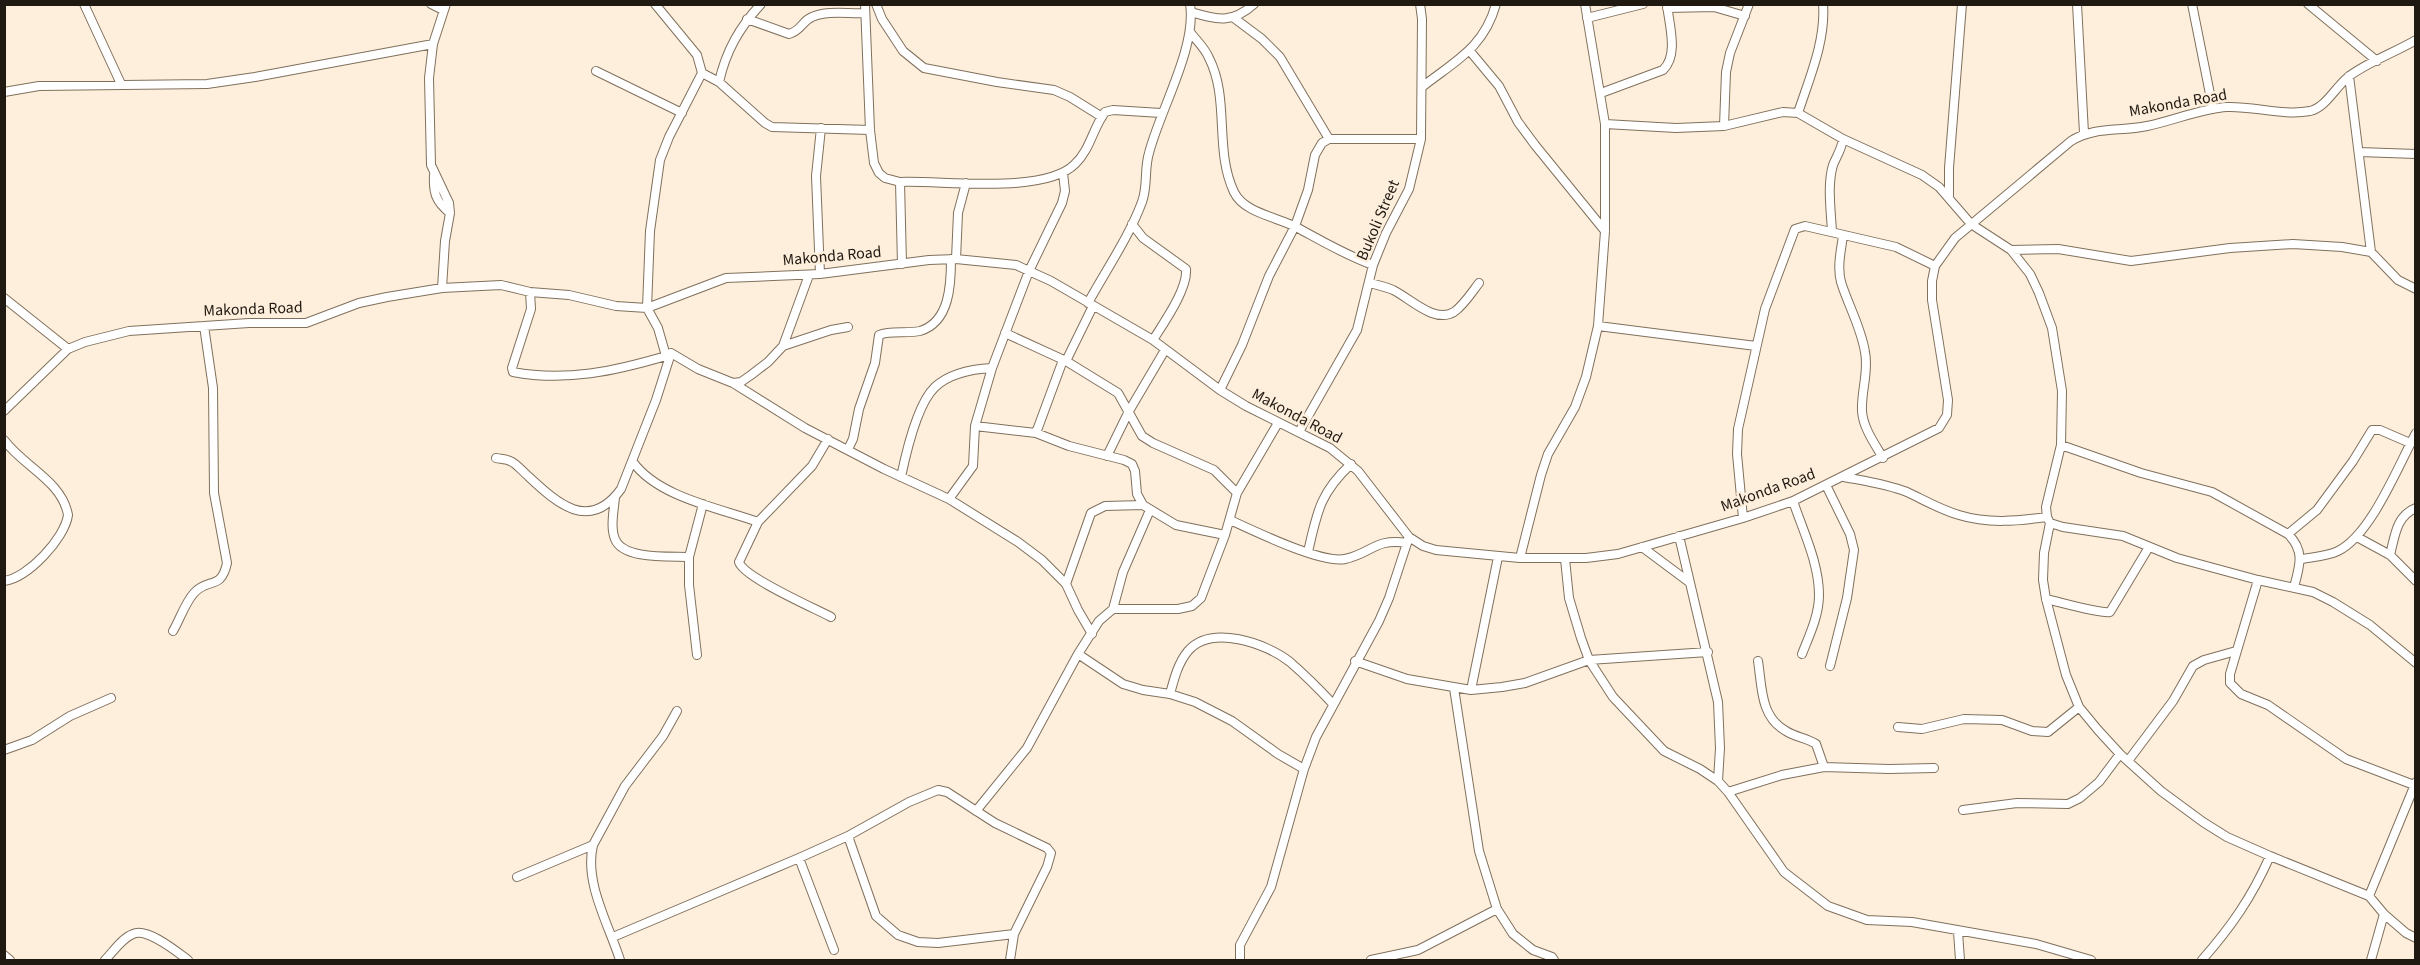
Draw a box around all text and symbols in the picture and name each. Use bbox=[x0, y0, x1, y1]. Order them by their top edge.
street label: Makonda Road bbox=[2127, 84, 2229, 122]
street label: Bukoli Street bbox=[1351, 176, 1405, 264]
street label: Makonda Road bbox=[782, 241, 882, 271]
street label: Makonda Road bbox=[203, 296, 303, 322]
street label: Makonda Road bbox=[1248, 383, 1346, 449]
street label: Makonda Road bbox=[1718, 463, 1818, 517]

